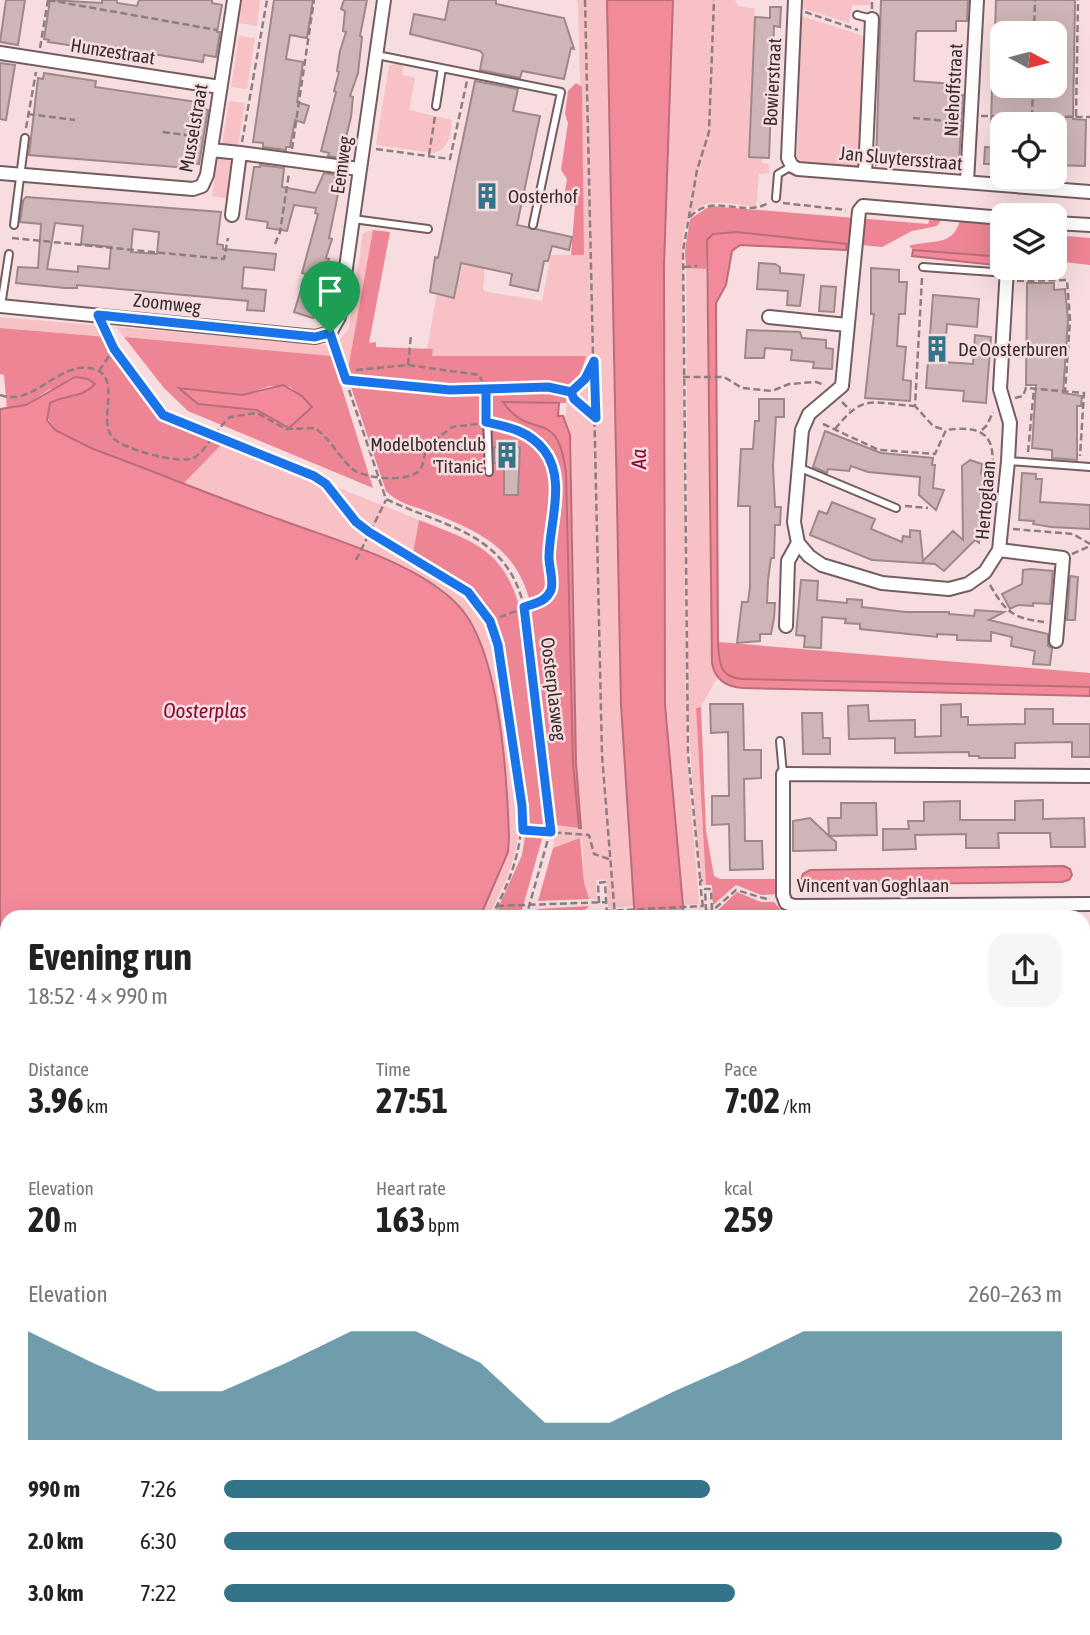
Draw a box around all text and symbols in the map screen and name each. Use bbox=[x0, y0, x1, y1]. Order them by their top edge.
north arrow bbox=[990, 21, 1068, 98]
map controls bbox=[990, 21, 1067, 280]
street label: Hunzestraat bbox=[69, 33, 157, 69]
street label: Bowierstraat bbox=[759, 37, 785, 127]
street label: Niehoffstraat bbox=[940, 43, 966, 137]
street label: Musselstraat bbox=[174, 82, 212, 174]
button: locate bbox=[990, 112, 1067, 189]
street label: Eemweg bbox=[326, 134, 356, 195]
street label: Jan Sluytersstraat bbox=[839, 142, 963, 174]
building icon: Oosterhof bbox=[472, 181, 502, 211]
place label: Oosterhof bbox=[508, 185, 578, 207]
button: layers bbox=[990, 203, 1067, 280]
pin bbox=[300, 261, 360, 333]
icon: arrive bbox=[311, 272, 349, 310]
street label: Zoomweg bbox=[132, 289, 203, 318]
building icon: De Oosterburen bbox=[922, 334, 952, 364]
place label: De Oosterburen bbox=[958, 338, 1068, 360]
place label: Modelbotenclub 'Titanic' bbox=[370, 433, 486, 477]
building icon: Modelbotenclub 'Titanic' bbox=[492, 440, 522, 470]
water label: Aa bbox=[626, 449, 650, 470]
street label: Hertoglaan bbox=[971, 459, 999, 541]
street label: Oosterplasweg bbox=[537, 636, 571, 743]
water label: Oosterplas bbox=[163, 698, 247, 722]
street label: Vincent van Goghlaan bbox=[797, 874, 949, 896]
button: share bbox=[988, 933, 1062, 1007]
text: Evening run bbox=[28, 935, 192, 978]
text: 18:52 · 4 × 990 m bbox=[28, 983, 168, 1009]
text: Distance bbox=[28, 1058, 89, 1080]
text: Time bbox=[376, 1058, 411, 1080]
text: Pace bbox=[724, 1058, 757, 1080]
text: 3.96 bbox=[28, 1080, 84, 1120]
text: 27:51 bbox=[376, 1080, 448, 1120]
text: 7:02 bbox=[724, 1080, 780, 1120]
text: km bbox=[84, 1095, 108, 1117]
text: /km bbox=[780, 1095, 811, 1117]
text: Elevation bbox=[28, 1177, 94, 1199]
text: Heart rate bbox=[376, 1177, 446, 1199]
text: kcal bbox=[724, 1177, 753, 1199]
text: 20 bbox=[28, 1199, 61, 1239]
text: 163 bbox=[376, 1199, 425, 1239]
text: 259 bbox=[724, 1199, 773, 1239]
text: m bbox=[61, 1214, 77, 1236]
text: bpm bbox=[425, 1214, 460, 1236]
text: Elevation bbox=[28, 1281, 108, 1307]
text: 260–263 m bbox=[968, 1281, 1062, 1307]
text: 990 m bbox=[28, 1476, 80, 1502]
text: 7:26 bbox=[140, 1476, 177, 1502]
text: 2.0 km bbox=[28, 1528, 84, 1554]
text: 6:30 bbox=[140, 1528, 177, 1554]
text: 3.0 km bbox=[28, 1580, 84, 1606]
text: 7:22 bbox=[140, 1580, 177, 1606]

